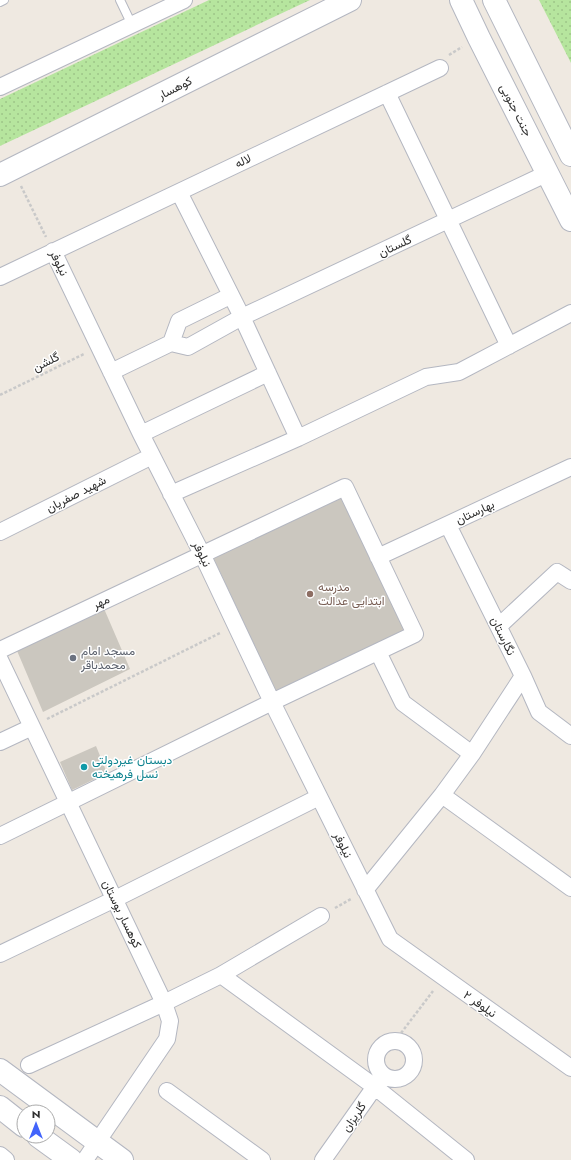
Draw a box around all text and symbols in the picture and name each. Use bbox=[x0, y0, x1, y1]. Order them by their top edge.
street label: کوهسار bbox=[154, 72, 195, 105]
street label: جنت جنوبی bbox=[495, 81, 537, 139]
street label: لاله bbox=[232, 149, 254, 173]
street label: گلستان bbox=[375, 230, 415, 262]
street label: نیلوفر bbox=[45, 246, 73, 279]
street label: گلشن bbox=[29, 348, 63, 376]
street label: شهید صفریان bbox=[43, 471, 109, 517]
street label: بهارستان bbox=[453, 495, 497, 529]
street label: نیلوفر bbox=[188, 537, 216, 570]
place label: مدرسه ابتدایی عدالت bbox=[318, 578, 385, 610]
marker: مدرسه ابتدایی عدالت bbox=[305, 589, 315, 599]
street label: مهر bbox=[89, 590, 113, 614]
street label: نگارستان bbox=[486, 614, 520, 658]
place label: مسجد امام محمدباقر bbox=[80, 642, 135, 674]
marker: مسجد امام محمدباقر bbox=[68, 653, 78, 663]
place label: دبستان غیردولتی نسل فرهیخته bbox=[92, 751, 172, 783]
marker: دبستان غیردولتی نسل فرهیخته bbox=[79, 762, 89, 772]
street label: نیلوفر bbox=[329, 828, 357, 861]
street label: کوهسار بوستان bbox=[98, 877, 146, 951]
street label: نیلوفر ۲ bbox=[460, 986, 500, 1022]
street label: گلریزان bbox=[337, 1098, 371, 1136]
north arrow bbox=[16, 1104, 56, 1144]
text: N bbox=[32, 1106, 40, 1122]

